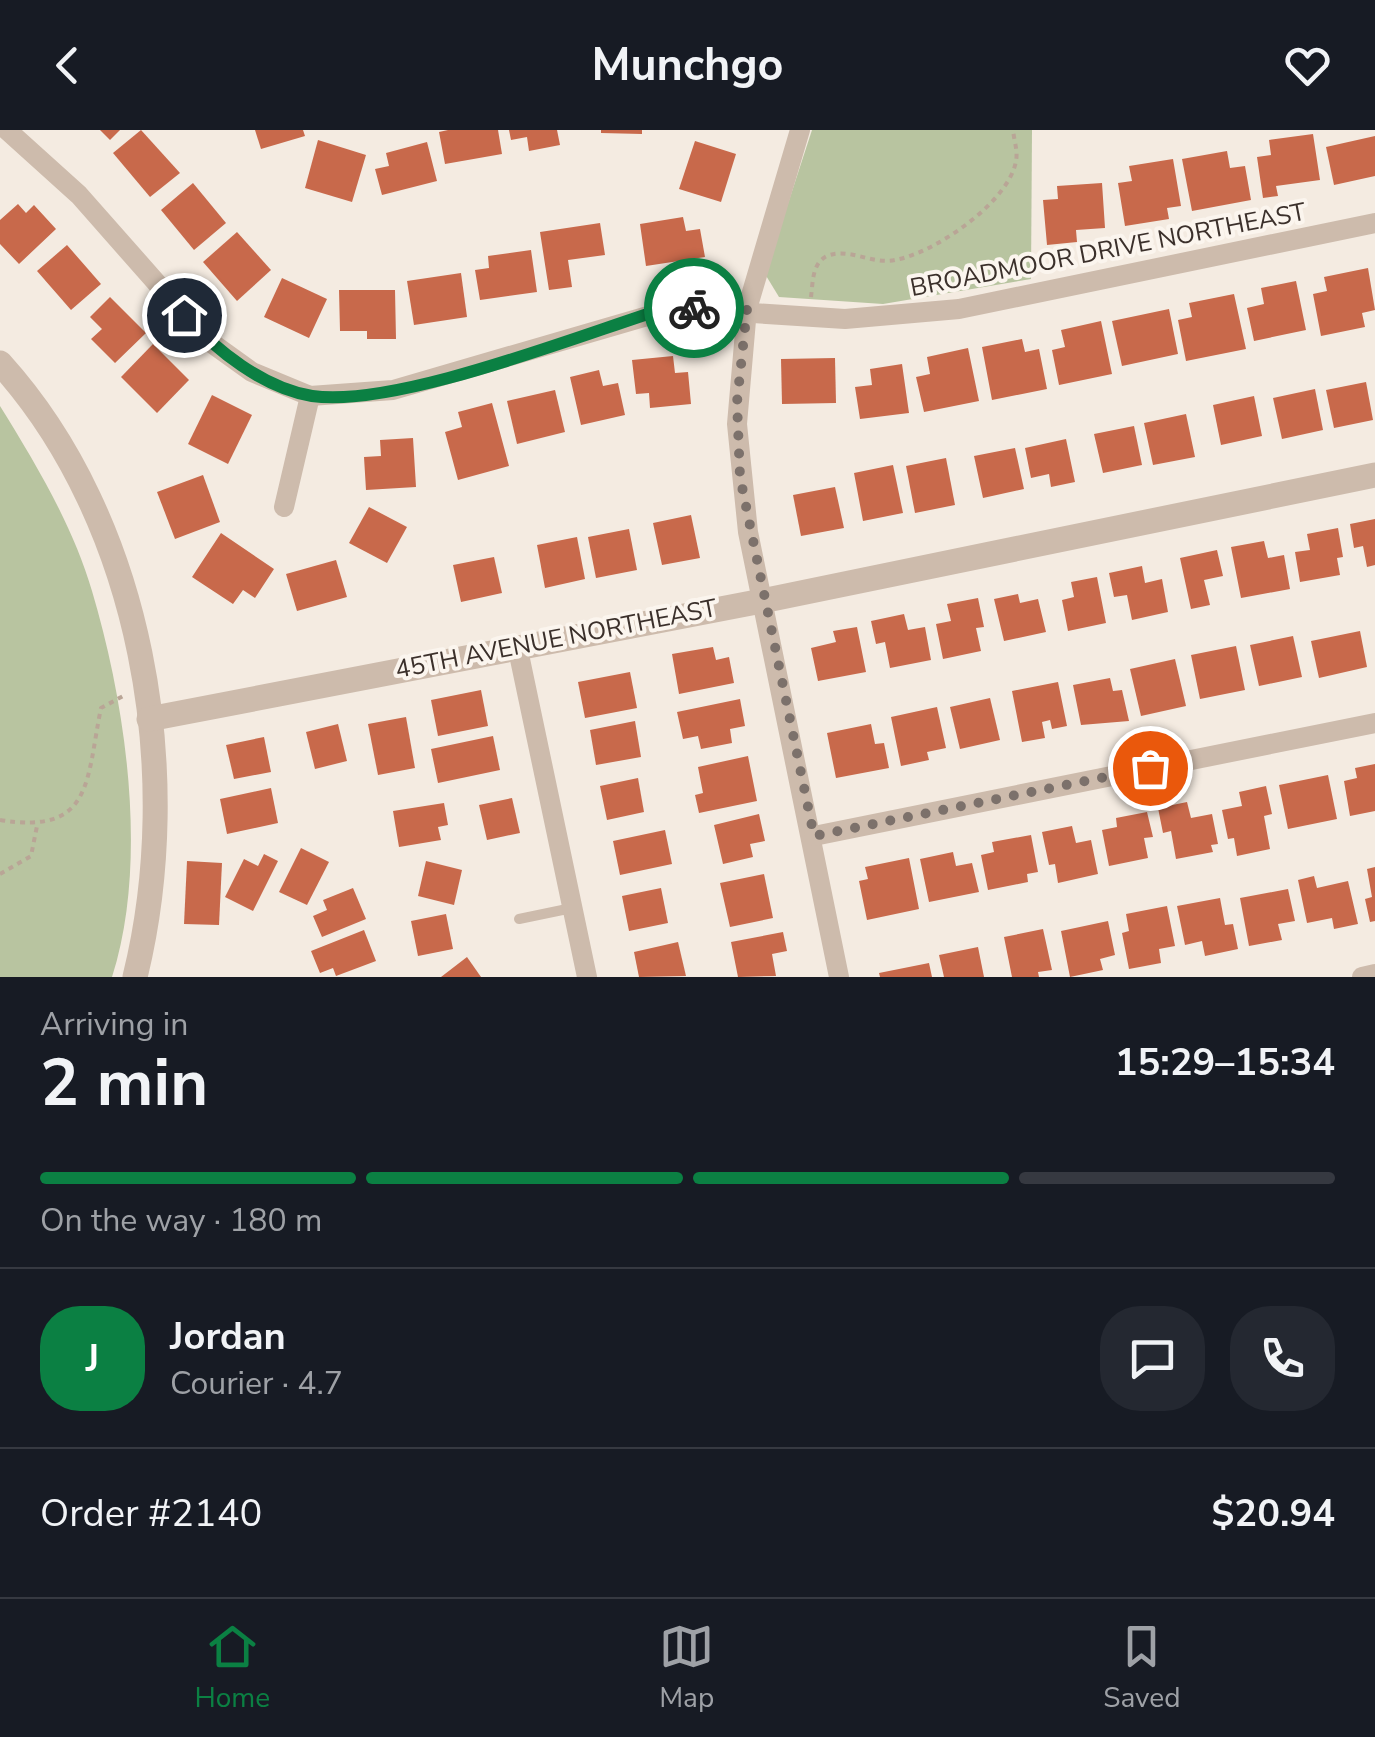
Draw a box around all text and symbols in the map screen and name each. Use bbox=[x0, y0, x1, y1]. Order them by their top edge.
text: Munchgo bbox=[591, 35, 784, 96]
icon: back bbox=[40, 38, 95, 93]
icon: heart bbox=[1280, 38, 1335, 93]
street label: BROADMOOR DRIVE NORTHEAST bbox=[907, 195, 1309, 305]
courier bbox=[644, 258, 744, 358]
pin bbox=[142, 273, 227, 358]
icon: bike bbox=[667, 281, 722, 336]
icon: home bbox=[157, 288, 212, 343]
street label: 45TH AVENUE NORTHEAST bbox=[392, 591, 720, 687]
pin bbox=[1108, 726, 1193, 811]
icon: bag bbox=[1123, 741, 1178, 796]
text: Arriving in bbox=[40, 1003, 188, 1046]
text: 15:29–15:34 bbox=[1115, 1037, 1335, 1088]
text: 2 min bbox=[40, 1039, 208, 1128]
text: On the way · 180 m bbox=[40, 1199, 322, 1242]
button: chat bbox=[1100, 1306, 1205, 1411]
button: phone bbox=[1230, 1306, 1335, 1411]
text: Jordan bbox=[170, 1311, 286, 1362]
text: J bbox=[86, 1333, 99, 1384]
text: Courier · 4.7 bbox=[170, 1362, 343, 1405]
text: Order #2140 bbox=[40, 1488, 262, 1539]
text: $20.94 bbox=[1212, 1488, 1335, 1539]
tab: Home bbox=[194, 1619, 270, 1717]
tab: Map bbox=[659, 1619, 714, 1717]
tab: Saved bbox=[1103, 1619, 1181, 1717]

